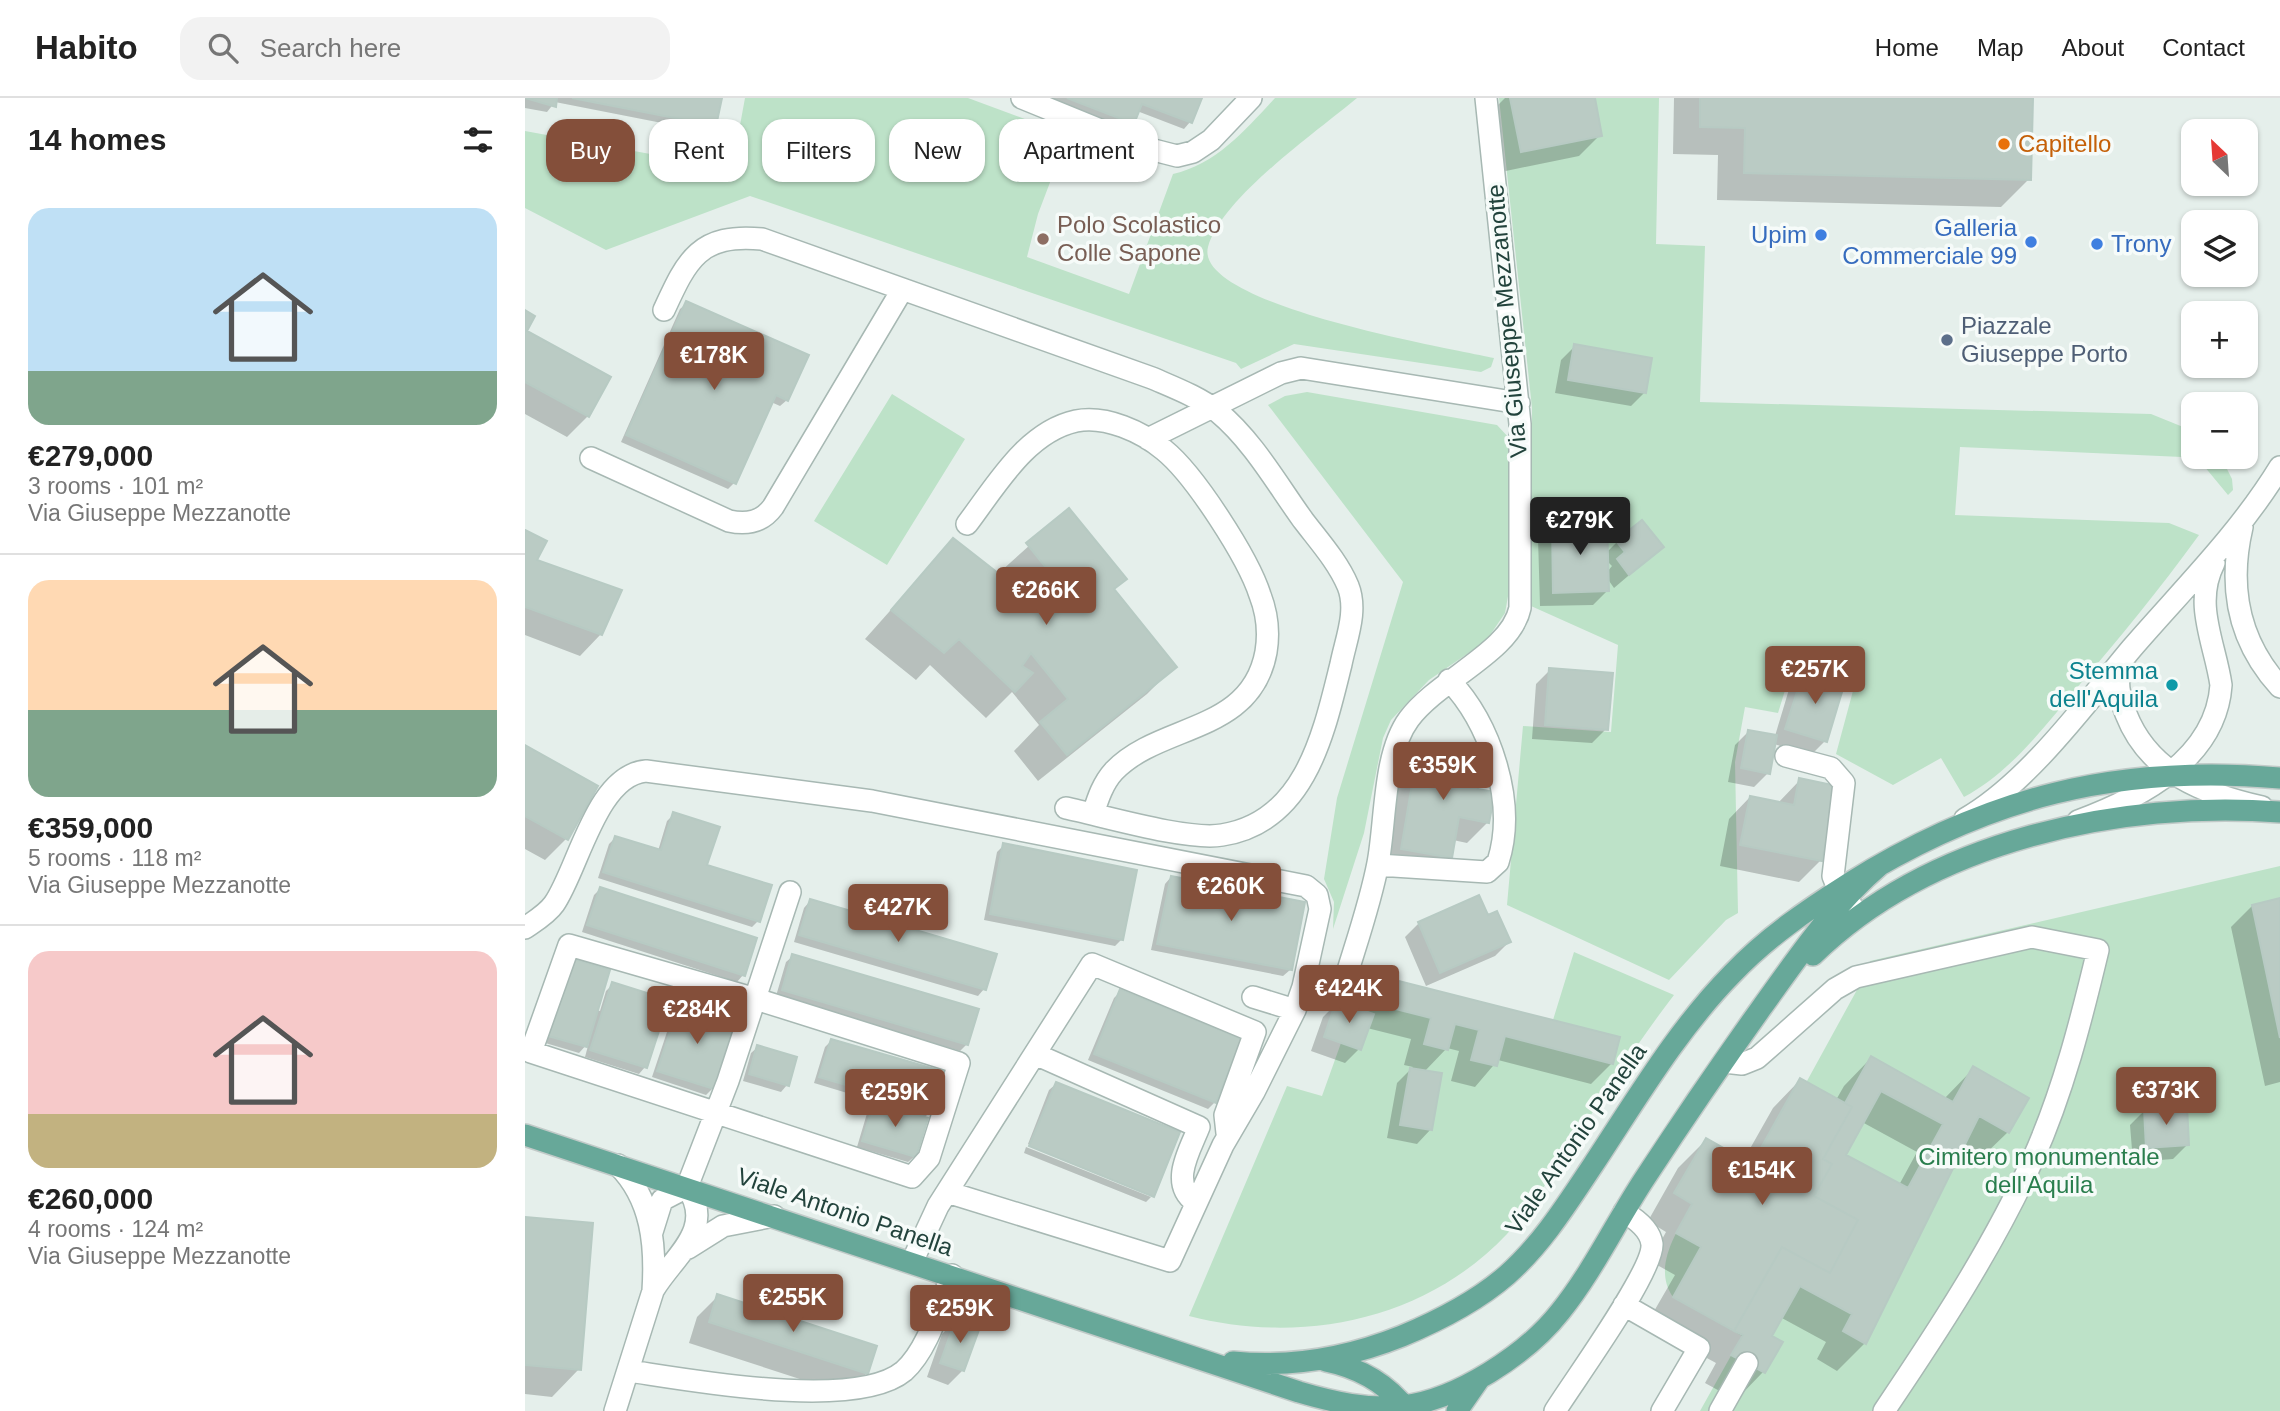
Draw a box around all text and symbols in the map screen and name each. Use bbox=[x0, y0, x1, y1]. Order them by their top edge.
search box bbox=[180, 17, 670, 80]
text: Habito bbox=[35, 29, 138, 66]
icon: search bbox=[204, 29, 242, 67]
text: Search here bbox=[260, 33, 401, 63]
text: Home bbox=[1875, 34, 1939, 61]
text: Map bbox=[1977, 34, 2024, 61]
text: About bbox=[2062, 34, 2124, 61]
text: Contact bbox=[2162, 34, 2245, 61]
chip: Buy bbox=[546, 119, 635, 182]
chip: Rent bbox=[649, 119, 748, 182]
chip: Filters bbox=[762, 119, 875, 182]
chip: New bbox=[889, 119, 985, 182]
chip: Apartment bbox=[999, 119, 1158, 182]
north arrow bbox=[2181, 119, 2257, 196]
map controls bbox=[2181, 119, 2258, 469]
icon: filters bbox=[459, 121, 497, 159]
text: 14 homes bbox=[28, 123, 166, 156]
place label: Capitello bbox=[2018, 130, 2111, 157]
marker: Capitello bbox=[1996, 136, 2012, 152]
street label: Via Giuseppe Mezzanotte bbox=[1481, 183, 1532, 459]
button: layers bbox=[2181, 210, 2258, 287]
place label: Polo Scolastico Colle Sapone bbox=[1057, 211, 1221, 266]
place label: Galleria Commerciale 99 bbox=[1842, 214, 2018, 269]
place label: Upim bbox=[1751, 221, 1807, 248]
marker: Upim bbox=[1813, 227, 1829, 243]
place label: Trony bbox=[2111, 230, 2171, 257]
marker: Polo Scolastico Colle Sapone bbox=[1035, 231, 1051, 247]
marker: Galleria Commerciale 99 bbox=[2023, 234, 2039, 250]
marker: Trony bbox=[2089, 236, 2105, 252]
icon: home bbox=[200, 254, 326, 380]
button: + bbox=[2181, 301, 2258, 378]
place label: Piazzale Giuseppe Porto bbox=[1961, 312, 2128, 367]
pin: €178K bbox=[665, 332, 763, 392]
marker: Piazzale Giuseppe Porto bbox=[1939, 332, 1955, 348]
text: €178K bbox=[680, 342, 748, 368]
button: − bbox=[2181, 392, 2258, 469]
text: €279,000 bbox=[28, 439, 153, 472]
text: 3 rooms · 101 m² bbox=[28, 473, 203, 499]
pin: €279K bbox=[1531, 498, 1629, 557]
text: Via Giuseppe Mezzanotte bbox=[28, 500, 291, 526]
text: €279K bbox=[1546, 507, 1614, 533]
pin: €266K bbox=[997, 568, 1095, 627]
text: €266K bbox=[1012, 577, 1080, 603]
icon: home bbox=[200, 626, 326, 752]
pin: €257K bbox=[1766, 646, 1864, 706]
text: €257K bbox=[1781, 656, 1849, 682]
place label: Stemma dell'Aquila bbox=[2049, 657, 2159, 712]
marker: Stemma dell'Aquila bbox=[2164, 677, 2180, 693]
pin: €359K bbox=[1394, 742, 1492, 802]
text: €359K bbox=[1409, 752, 1477, 778]
text: €359,000 bbox=[28, 811, 153, 844]
text: 5 rooms · 118 m² bbox=[28, 845, 201, 871]
pin: €260K bbox=[1182, 864, 1280, 923]
text: Via Giuseppe Mezzanotte bbox=[28, 872, 291, 898]
text: €260K bbox=[1197, 873, 1265, 899]
pin: €427K bbox=[849, 884, 947, 944]
text: €427K bbox=[864, 894, 932, 920]
pin: €424K bbox=[1300, 965, 1398, 1025]
text: €424K bbox=[1315, 975, 1383, 1001]
pin: €284K bbox=[648, 986, 746, 1046]
text: €284K bbox=[663, 996, 731, 1022]
icon: home bbox=[200, 997, 326, 1123]
street label: Viale Antonio Panella bbox=[1500, 1038, 1652, 1239]
pin: €373K bbox=[2117, 1068, 2215, 1127]
pin: €259K bbox=[846, 1070, 944, 1129]
text: €373K bbox=[2132, 1077, 2200, 1103]
text: €259K bbox=[861, 1079, 929, 1105]
park label: Cimitero monumentale dell'Aquila bbox=[1918, 1143, 2160, 1198]
pin: €154K bbox=[1713, 1148, 1811, 1207]
text: €154K bbox=[1728, 1157, 1796, 1183]
street label: Viale Antonio Panella bbox=[734, 1162, 957, 1261]
text: €260,000 bbox=[28, 1182, 153, 1215]
text: 4 rooms · 124 m² bbox=[28, 1216, 203, 1242]
text: Via Giuseppe Mezzanotte bbox=[28, 1243, 291, 1269]
pin: €255K bbox=[744, 1274, 842, 1334]
text: €255K bbox=[759, 1284, 827, 1310]
pin: €259K bbox=[911, 1286, 1009, 1345]
text: €259K bbox=[926, 1295, 994, 1321]

